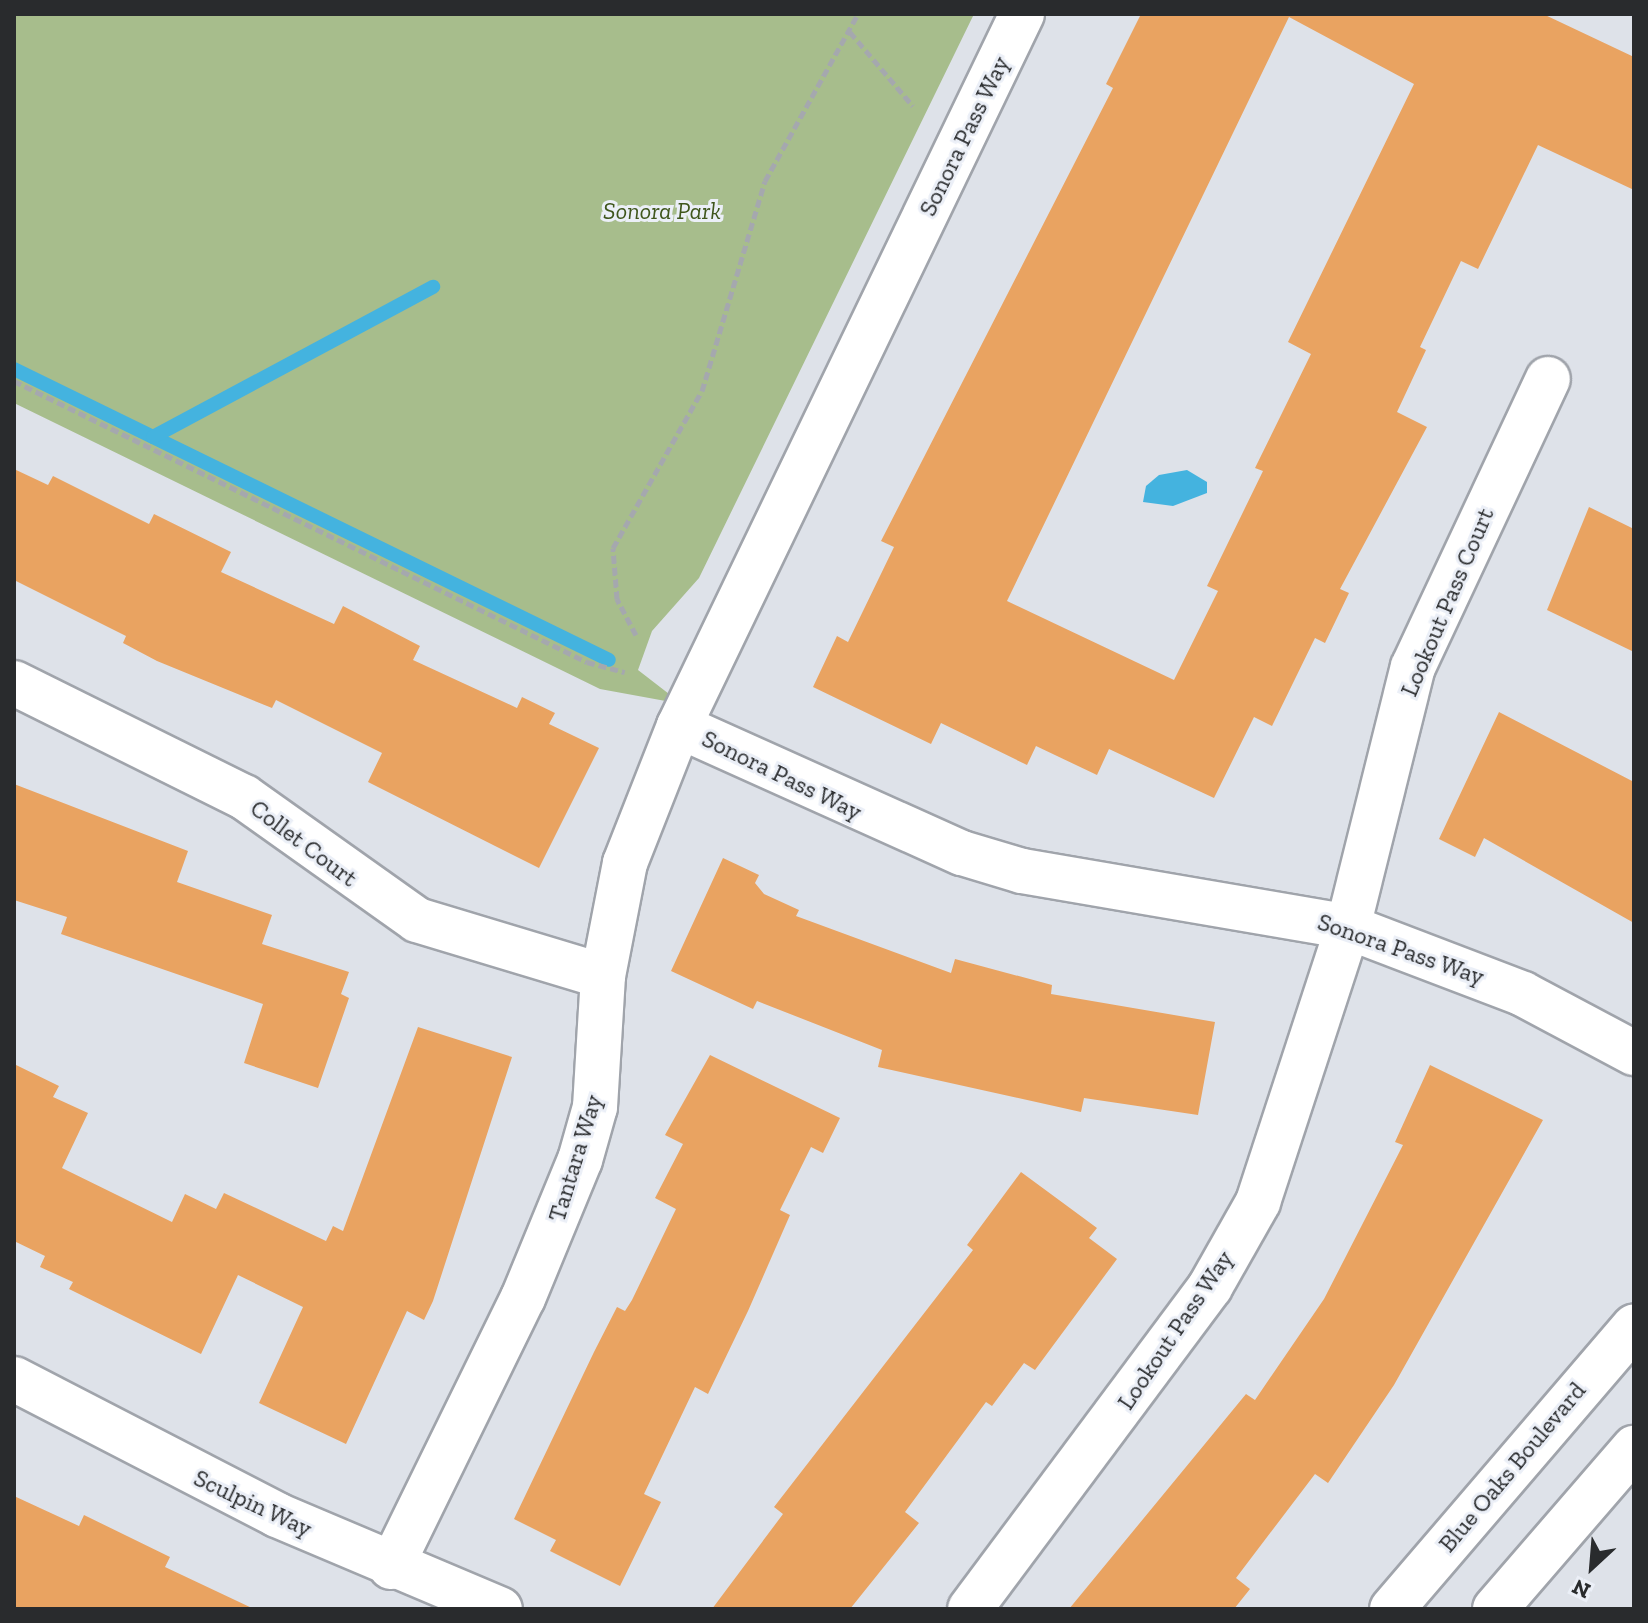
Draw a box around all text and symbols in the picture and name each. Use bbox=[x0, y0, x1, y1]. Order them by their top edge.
street label: Sonora Pass Way bbox=[913, 51, 1015, 221]
park label: Sonora Park bbox=[603, 197, 721, 225]
street label: Lookout Pass Court bbox=[1394, 503, 1500, 701]
street label: Sonora Pass Way bbox=[697, 724, 867, 826]
street label: Collet Court bbox=[245, 793, 363, 893]
street label: Sonora Pass Way bbox=[1314, 907, 1488, 991]
street label: Tantara Way bbox=[542, 1091, 608, 1225]
street label: Lookout Pass Way bbox=[1111, 1245, 1239, 1415]
street label: Blue Oaks Boulevard bbox=[1433, 1376, 1591, 1558]
street label: Sculpin Way bbox=[189, 1463, 317, 1543]
north arrow bbox=[1552, 1527, 1632, 1607]
text: N bbox=[1568, 1573, 1595, 1605]

